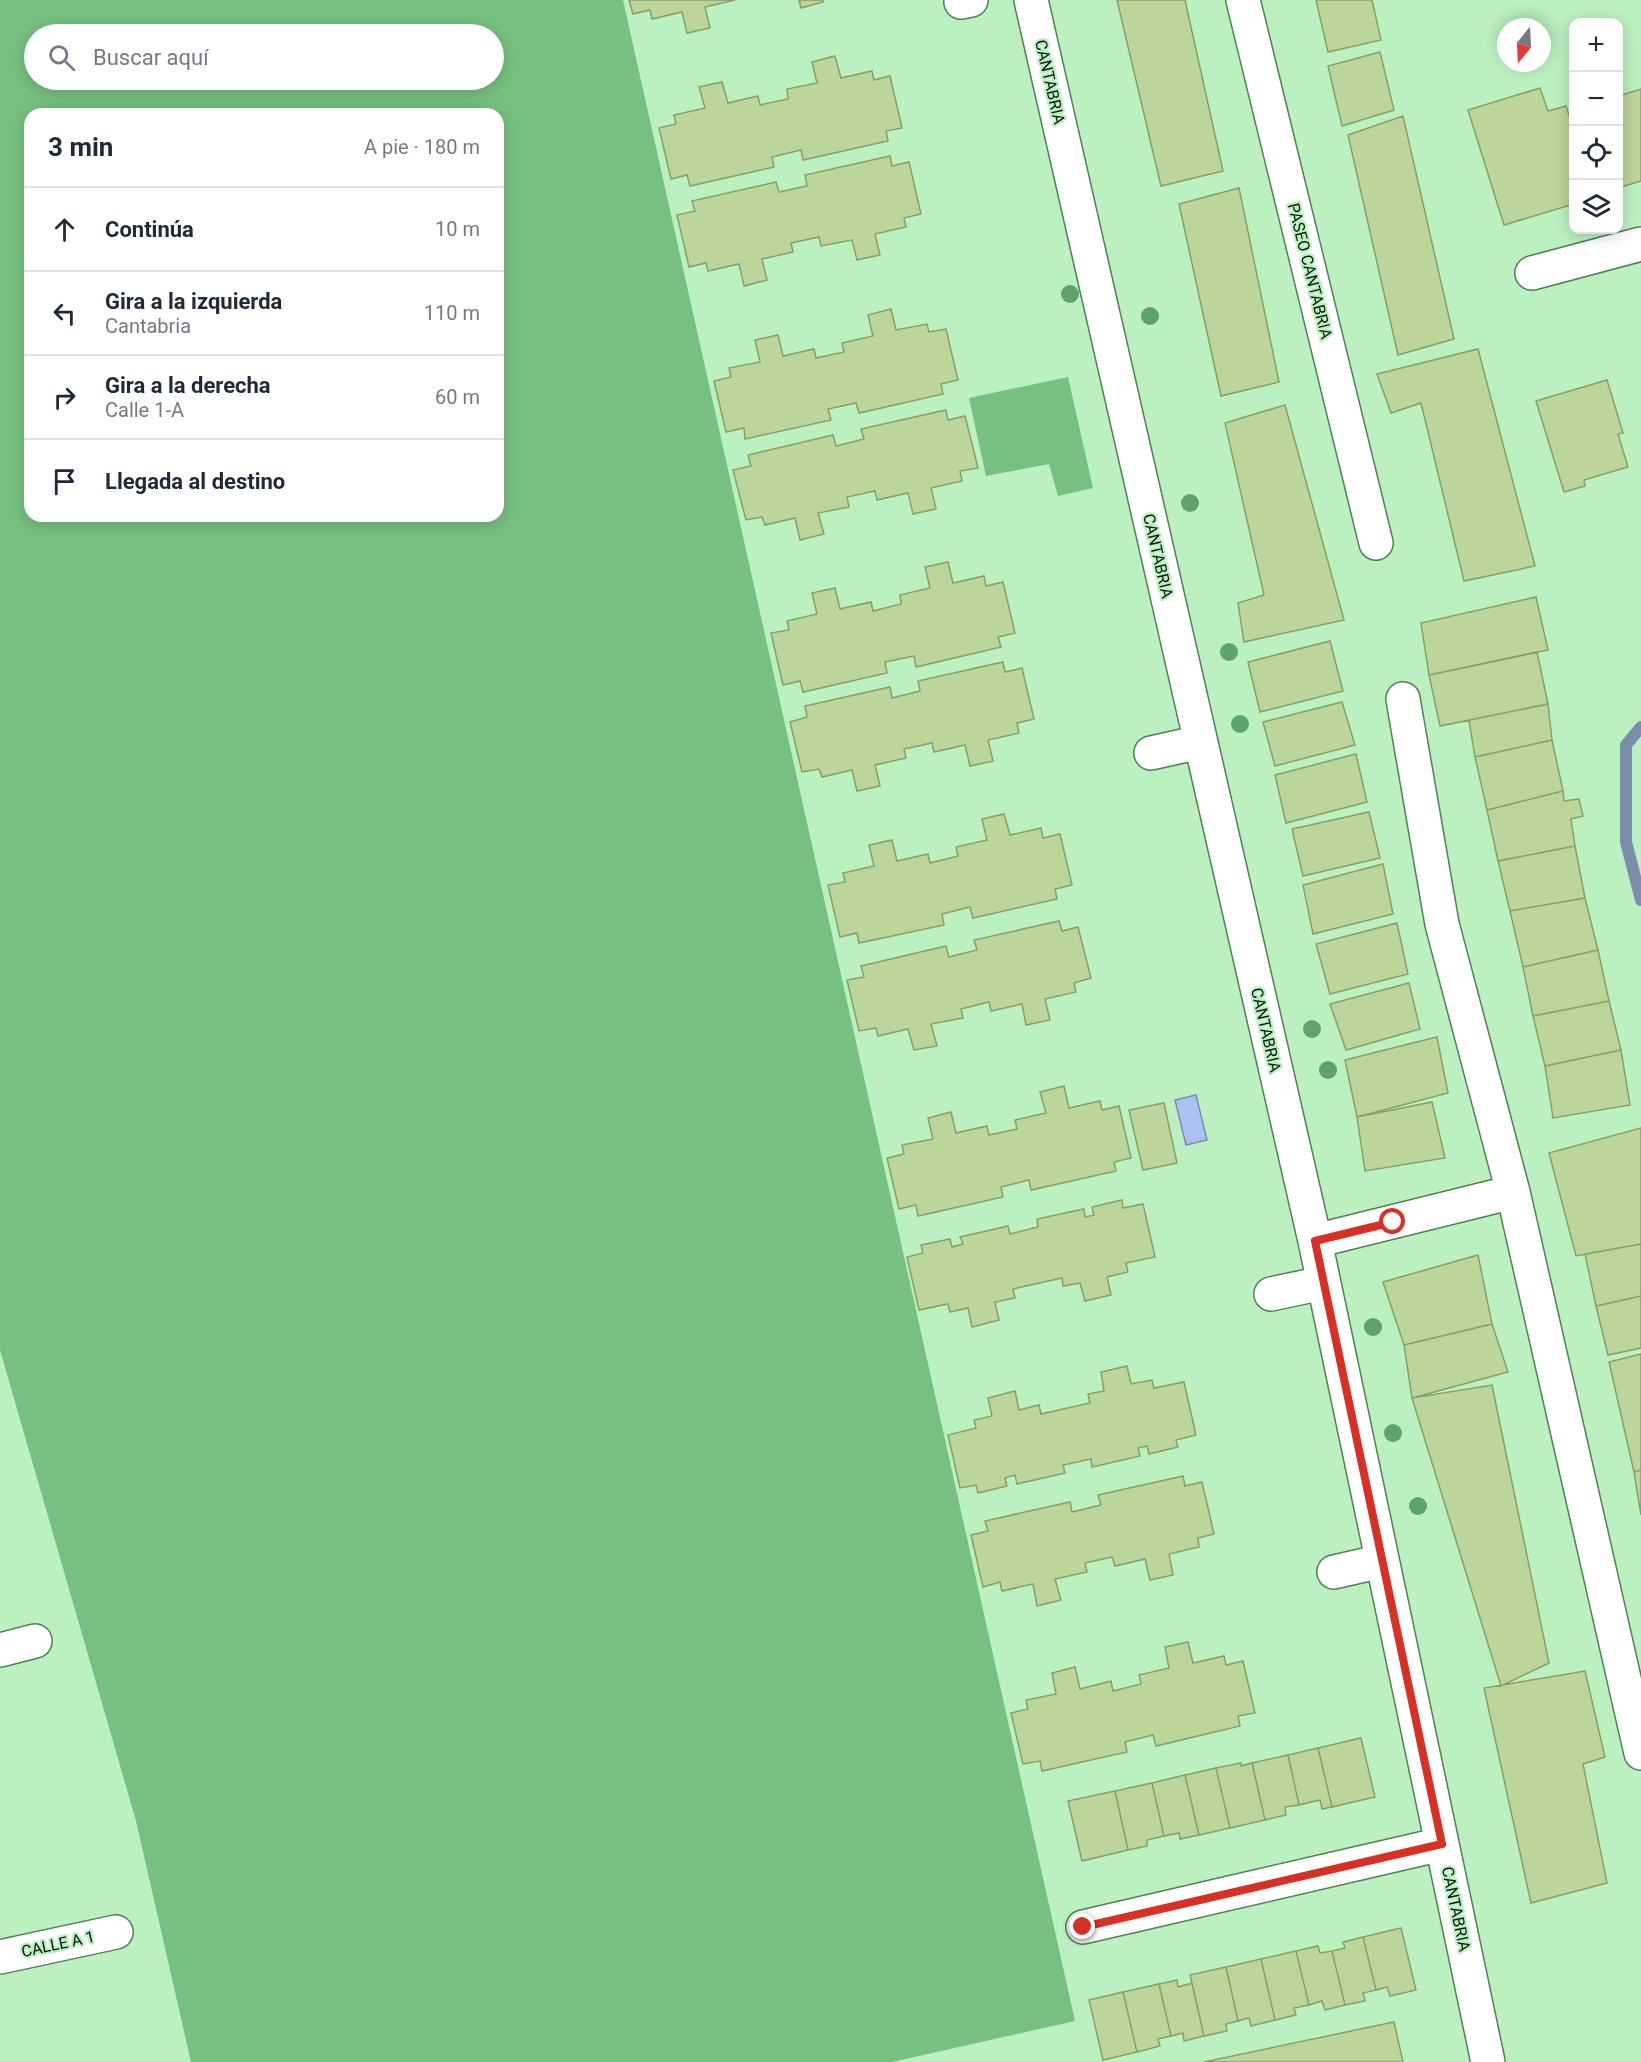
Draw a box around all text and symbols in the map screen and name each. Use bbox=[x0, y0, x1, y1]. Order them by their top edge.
north arrow bbox=[1497, 18, 1551, 72]
map controls bbox=[1569, 18, 1623, 234]
button: + bbox=[1569, 18, 1623, 72]
search box bbox=[24, 24, 504, 90]
street label: CANTABRIA bbox=[1031, 38, 1069, 127]
icon: search bbox=[45, 41, 78, 74]
text: Buscar aquí bbox=[93, 45, 209, 70]
button: − bbox=[1569, 72, 1623, 126]
button: locate bbox=[1569, 126, 1623, 180]
text: 3 min bbox=[48, 132, 113, 162]
text: A pie · 180 m bbox=[364, 135, 480, 159]
button: layers bbox=[1569, 180, 1623, 234]
street label: PASEO CANTABRIA bbox=[1284, 201, 1336, 341]
icon: ahead bbox=[48, 213, 81, 246]
text: Continúa bbox=[105, 217, 194, 242]
text: 10 m bbox=[435, 217, 480, 241]
text: Gira a la izquierda bbox=[105, 289, 282, 314]
icon: left bbox=[48, 297, 81, 330]
text: 110 m bbox=[424, 301, 480, 325]
text: Cantabria bbox=[105, 314, 191, 338]
text: Gira a la derecha bbox=[105, 373, 271, 398]
icon: right bbox=[48, 381, 81, 414]
text: 60 m bbox=[435, 385, 480, 409]
text: Calle 1-A bbox=[105, 398, 184, 422]
icon: arrive bbox=[48, 465, 81, 498]
text: Llegada al destino bbox=[105, 469, 285, 494]
street label: CANTABRIA bbox=[1139, 512, 1177, 601]
street label: CANTABRIA bbox=[1247, 986, 1285, 1075]
route start bbox=[1379, 1208, 1405, 1234]
street label: CANTABRIA bbox=[1438, 1865, 1474, 1954]
route end bbox=[1069, 1913, 1095, 1939]
street label: CALLE A 1 bbox=[20, 1927, 96, 1961]

